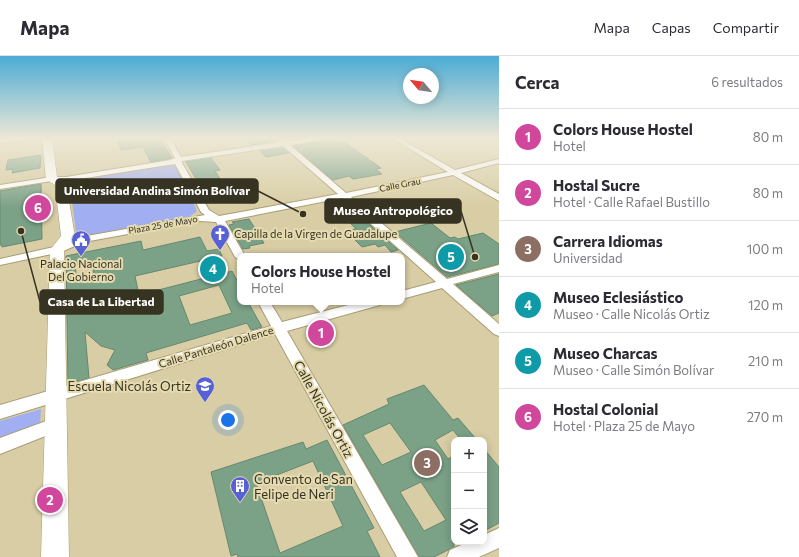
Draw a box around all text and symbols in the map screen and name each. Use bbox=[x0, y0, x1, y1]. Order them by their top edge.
text: Mapa bbox=[20, 16, 69, 39]
text: Mapa bbox=[594, 19, 630, 36]
text: Capas bbox=[652, 19, 691, 36]
text: Compartir bbox=[713, 19, 779, 36]
north arrow bbox=[403, 68, 439, 104]
text: Cerca bbox=[515, 72, 560, 93]
text: 6 resultados bbox=[711, 74, 783, 90]
text: Colors House Hostel bbox=[553, 120, 693, 138]
text: 1 bbox=[525, 129, 531, 145]
text: 80 m bbox=[753, 129, 783, 145]
text: Hotel bbox=[553, 138, 586, 154]
street label: Calle Grau bbox=[378, 175, 421, 194]
text: Hostal Sucre bbox=[553, 176, 640, 194]
callout: Universidad Andina Simón Bolívar bbox=[56, 179, 258, 203]
text: Universidad Andina Simón Bolívar bbox=[64, 183, 250, 197]
text: 2 bbox=[524, 185, 532, 201]
text: 80 m bbox=[753, 185, 783, 201]
pin: 6 bbox=[25, 193, 51, 223]
text: Hotel · Calle Rafael Bustillo bbox=[553, 194, 710, 210]
callout: Museo Antropológico bbox=[325, 199, 461, 223]
text: Museo Antropológico bbox=[333, 203, 453, 217]
street label: Plaza 25 de Mayo bbox=[127, 213, 198, 236]
church icon: Capilla de la Virgen de Guadalupe bbox=[209, 223, 231, 251]
place label: Capilla de la Virgen de Guadalupe bbox=[234, 227, 398, 240]
public building icon: Palacio Nacional Del Gobierno bbox=[70, 229, 92, 257]
text: Carrera Idiomas bbox=[553, 232, 663, 250]
text: 3 bbox=[524, 241, 532, 257]
text: 100 m bbox=[747, 241, 783, 257]
pin: 5 bbox=[438, 242, 464, 272]
text: Universidad bbox=[553, 250, 623, 266]
popup bbox=[237, 253, 405, 305]
pin: 4 bbox=[200, 254, 226, 284]
place label: Palacio Nacional Del Gobierno bbox=[40, 257, 122, 283]
text: Colors House Hostel bbox=[251, 262, 391, 280]
text: Hotel bbox=[251, 280, 284, 296]
text: Museo Eclesiástico bbox=[553, 288, 683, 306]
callout: Casa de La Libertad bbox=[40, 290, 163, 314]
text: Casa de La Libertad bbox=[47, 294, 155, 308]
text: 4 bbox=[524, 297, 532, 313]
text: 120 m bbox=[748, 297, 783, 313]
text: Museo · Calle Nicolás Ortiz bbox=[553, 306, 710, 322]
pin: 1 bbox=[308, 318, 334, 348]
street label: Calle Pantaleón Dalence bbox=[157, 323, 275, 370]
text: Museo Charcas bbox=[553, 344, 658, 362]
text: 5 bbox=[524, 353, 532, 369]
text: 210 m bbox=[748, 353, 783, 369]
street label: Calle Nicolás Ortiz bbox=[291, 358, 357, 460]
text: Museo · Calle Simón Bolívar bbox=[553, 362, 714, 378]
school or university icon: Escuela Nicolás Ortiz bbox=[194, 375, 216, 403]
place label: Escuela Nicolás Ortiz bbox=[68, 378, 191, 394]
text: Hostal Colonial bbox=[553, 400, 658, 418]
text: 6 bbox=[524, 409, 532, 425]
text: 270 m bbox=[747, 409, 783, 425]
your location bbox=[218, 410, 238, 430]
text: Hotel · Plaza 25 de Mayo bbox=[553, 418, 695, 434]
map controls bbox=[451, 437, 487, 545]
button: + bbox=[451, 437, 487, 473]
pin: 3 bbox=[414, 448, 440, 478]
place label: Convento de San Felipe de Neri bbox=[254, 471, 353, 502]
button: − bbox=[451, 473, 487, 509]
building icon: Convento de San Felipe de Neri bbox=[229, 475, 251, 503]
pin: 2 bbox=[37, 485, 63, 515]
button: layers bbox=[451, 509, 487, 545]

